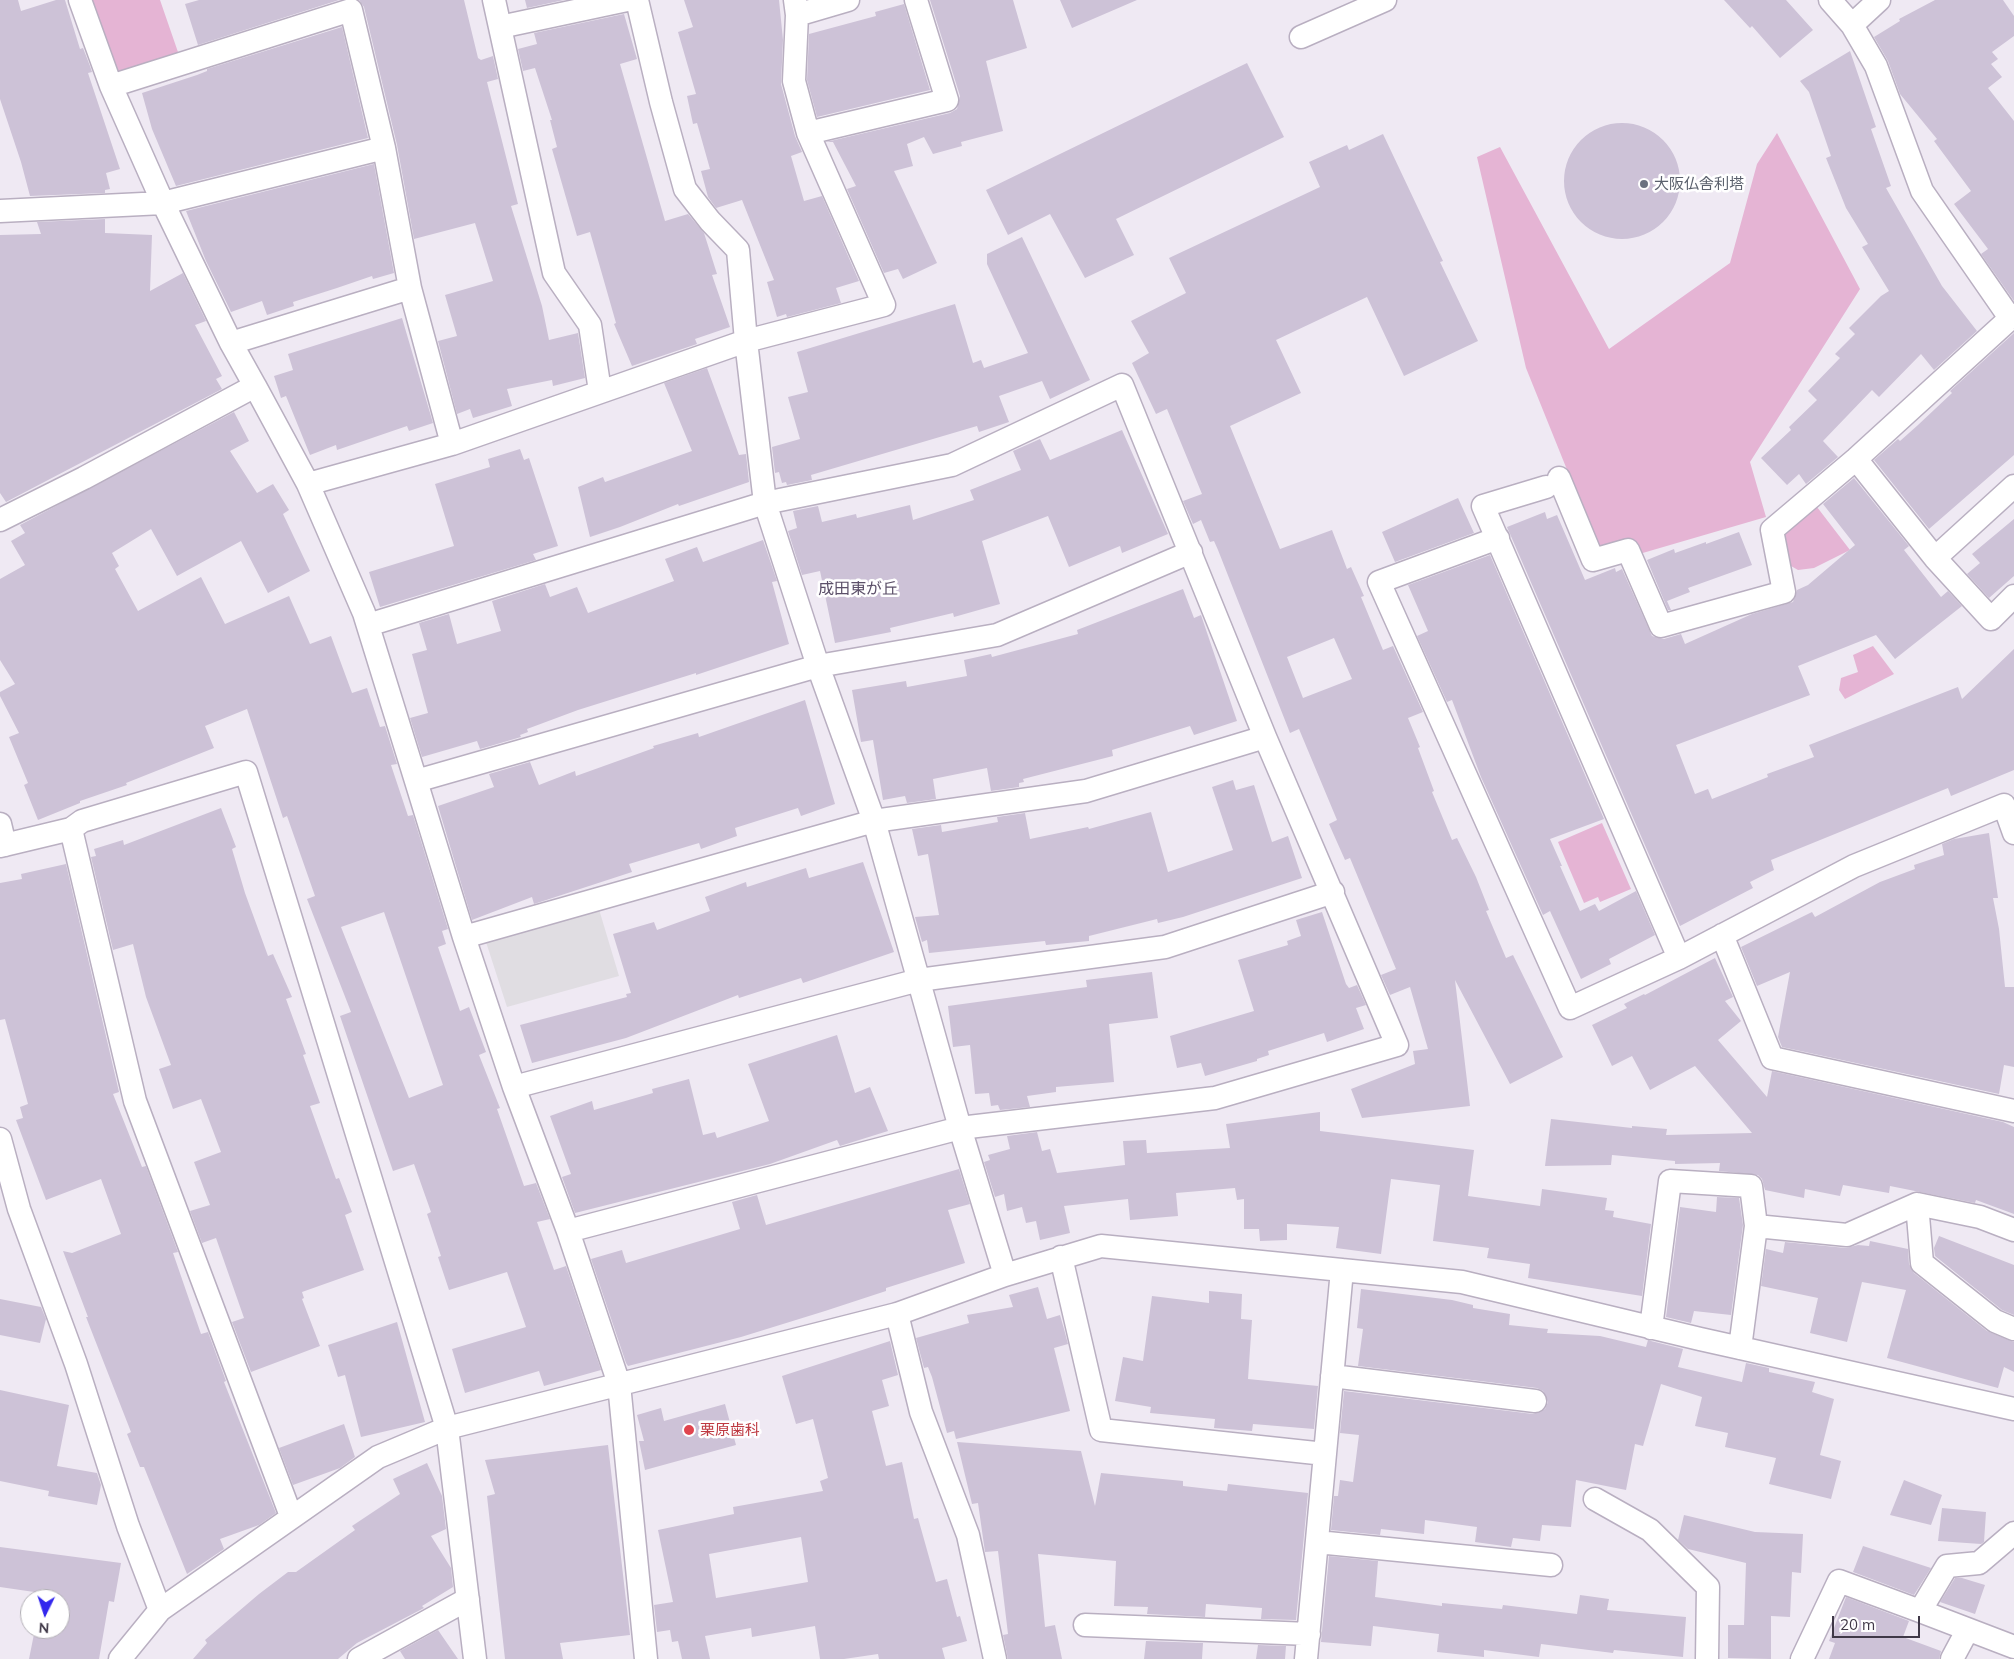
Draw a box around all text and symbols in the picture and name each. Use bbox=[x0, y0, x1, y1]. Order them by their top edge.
place label: 大阪仏舎利塔 bbox=[1654, 175, 1744, 193]
marker: 大阪仏舎利塔 bbox=[1638, 178, 1650, 190]
district label: 成田東が丘 bbox=[818, 579, 898, 599]
place label: 栗原歯科 bbox=[700, 1421, 760, 1439]
marker: 栗原歯科 bbox=[682, 1423, 696, 1437]
north arrow bbox=[20, 1589, 70, 1639]
scale bar bbox=[1834, 1606, 1922, 1638]
text: 20 m bbox=[1840, 1615, 1875, 1634]
text: N bbox=[38, 1619, 50, 1637]

